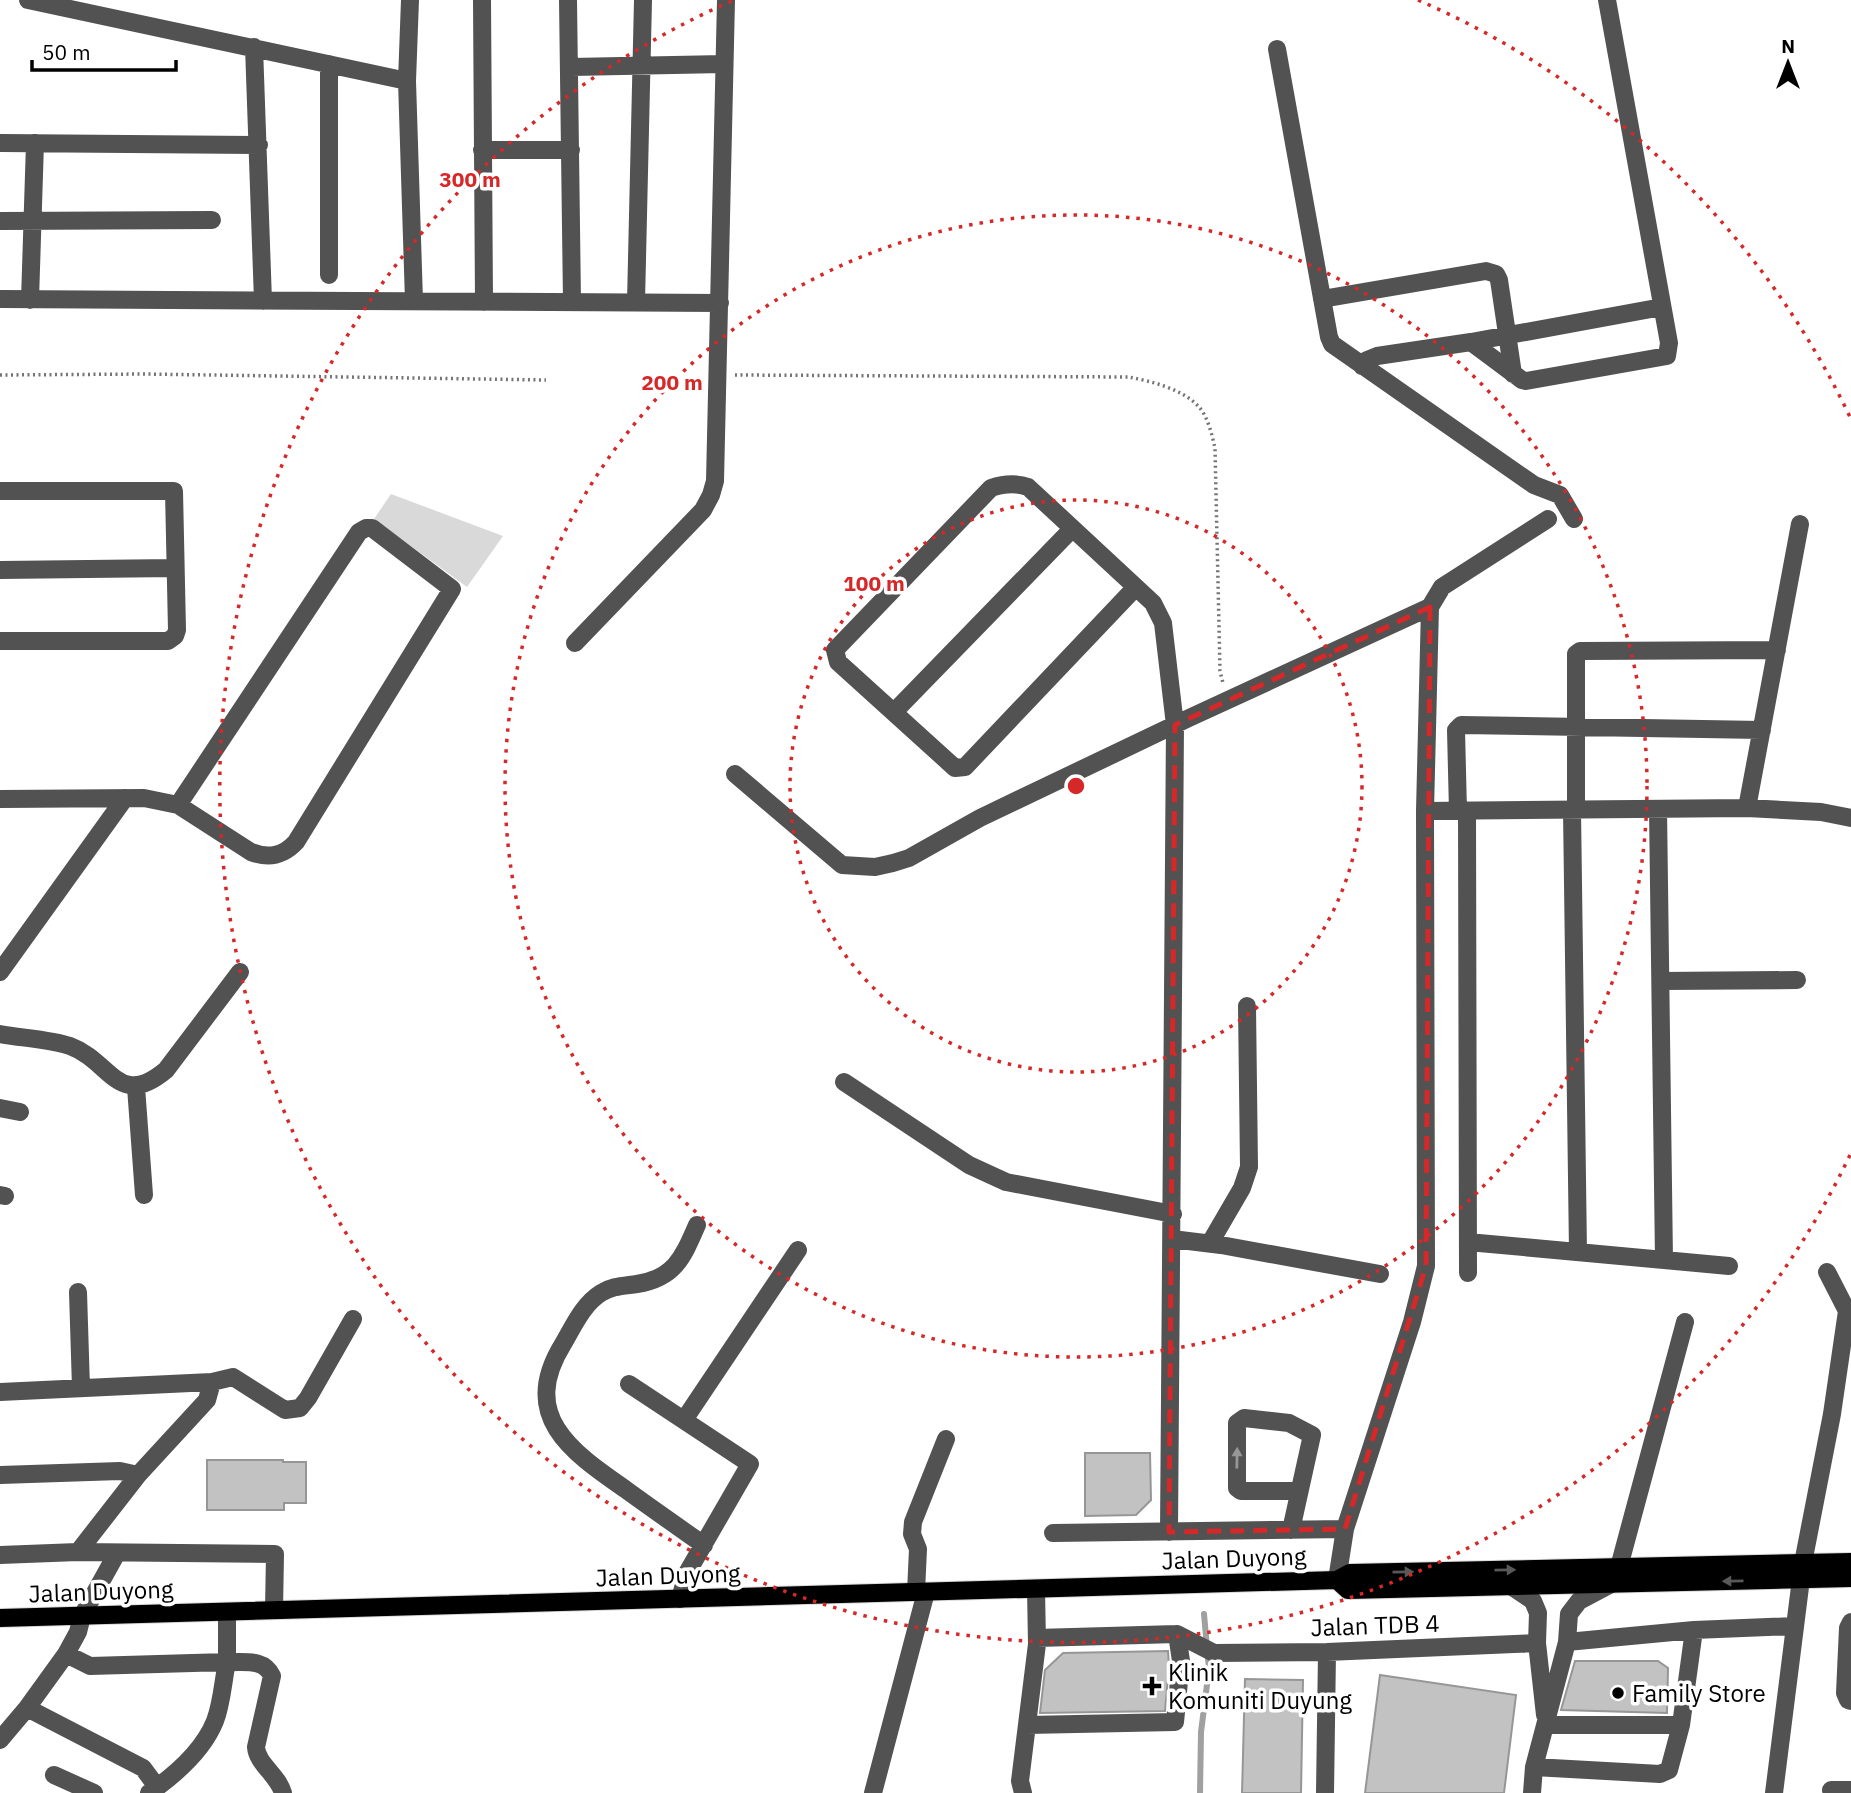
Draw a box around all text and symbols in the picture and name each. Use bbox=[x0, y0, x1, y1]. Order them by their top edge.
scale bar bbox=[32, 28, 175, 72]
north arrow bbox=[1753, 28, 1823, 98]
text: N bbox=[1781, 34, 1795, 58]
text: 50 m bbox=[42, 38, 91, 66]
text: 300 m bbox=[439, 165, 501, 193]
text: 200 m bbox=[641, 368, 703, 396]
text: 100 m bbox=[843, 569, 905, 597]
centre of rings bbox=[1064, 774, 1088, 798]
one-way arrow bbox=[1231, 1447, 1243, 1469]
street label: Jalan Duyong bbox=[1161, 1539, 1307, 1577]
street label: Jalan Duyong bbox=[595, 1556, 741, 1594]
one-way arrow bbox=[1495, 1564, 1517, 1576]
one-way arrow bbox=[1393, 1566, 1415, 1578]
street label: Jalan Duyong bbox=[28, 1572, 174, 1610]
one-way arrow bbox=[1721, 1575, 1743, 1587]
street label: Jalan TDB 4 bbox=[1310, 1607, 1440, 1643]
place label: Klinik Komuniti Duyung bbox=[1168, 1656, 1352, 1716]
marker: Klinik Komuniti Duyung bbox=[1142, 1676, 1162, 1696]
place label: Family Store bbox=[1632, 1677, 1766, 1709]
marker: Family Store bbox=[1610, 1685, 1626, 1701]

